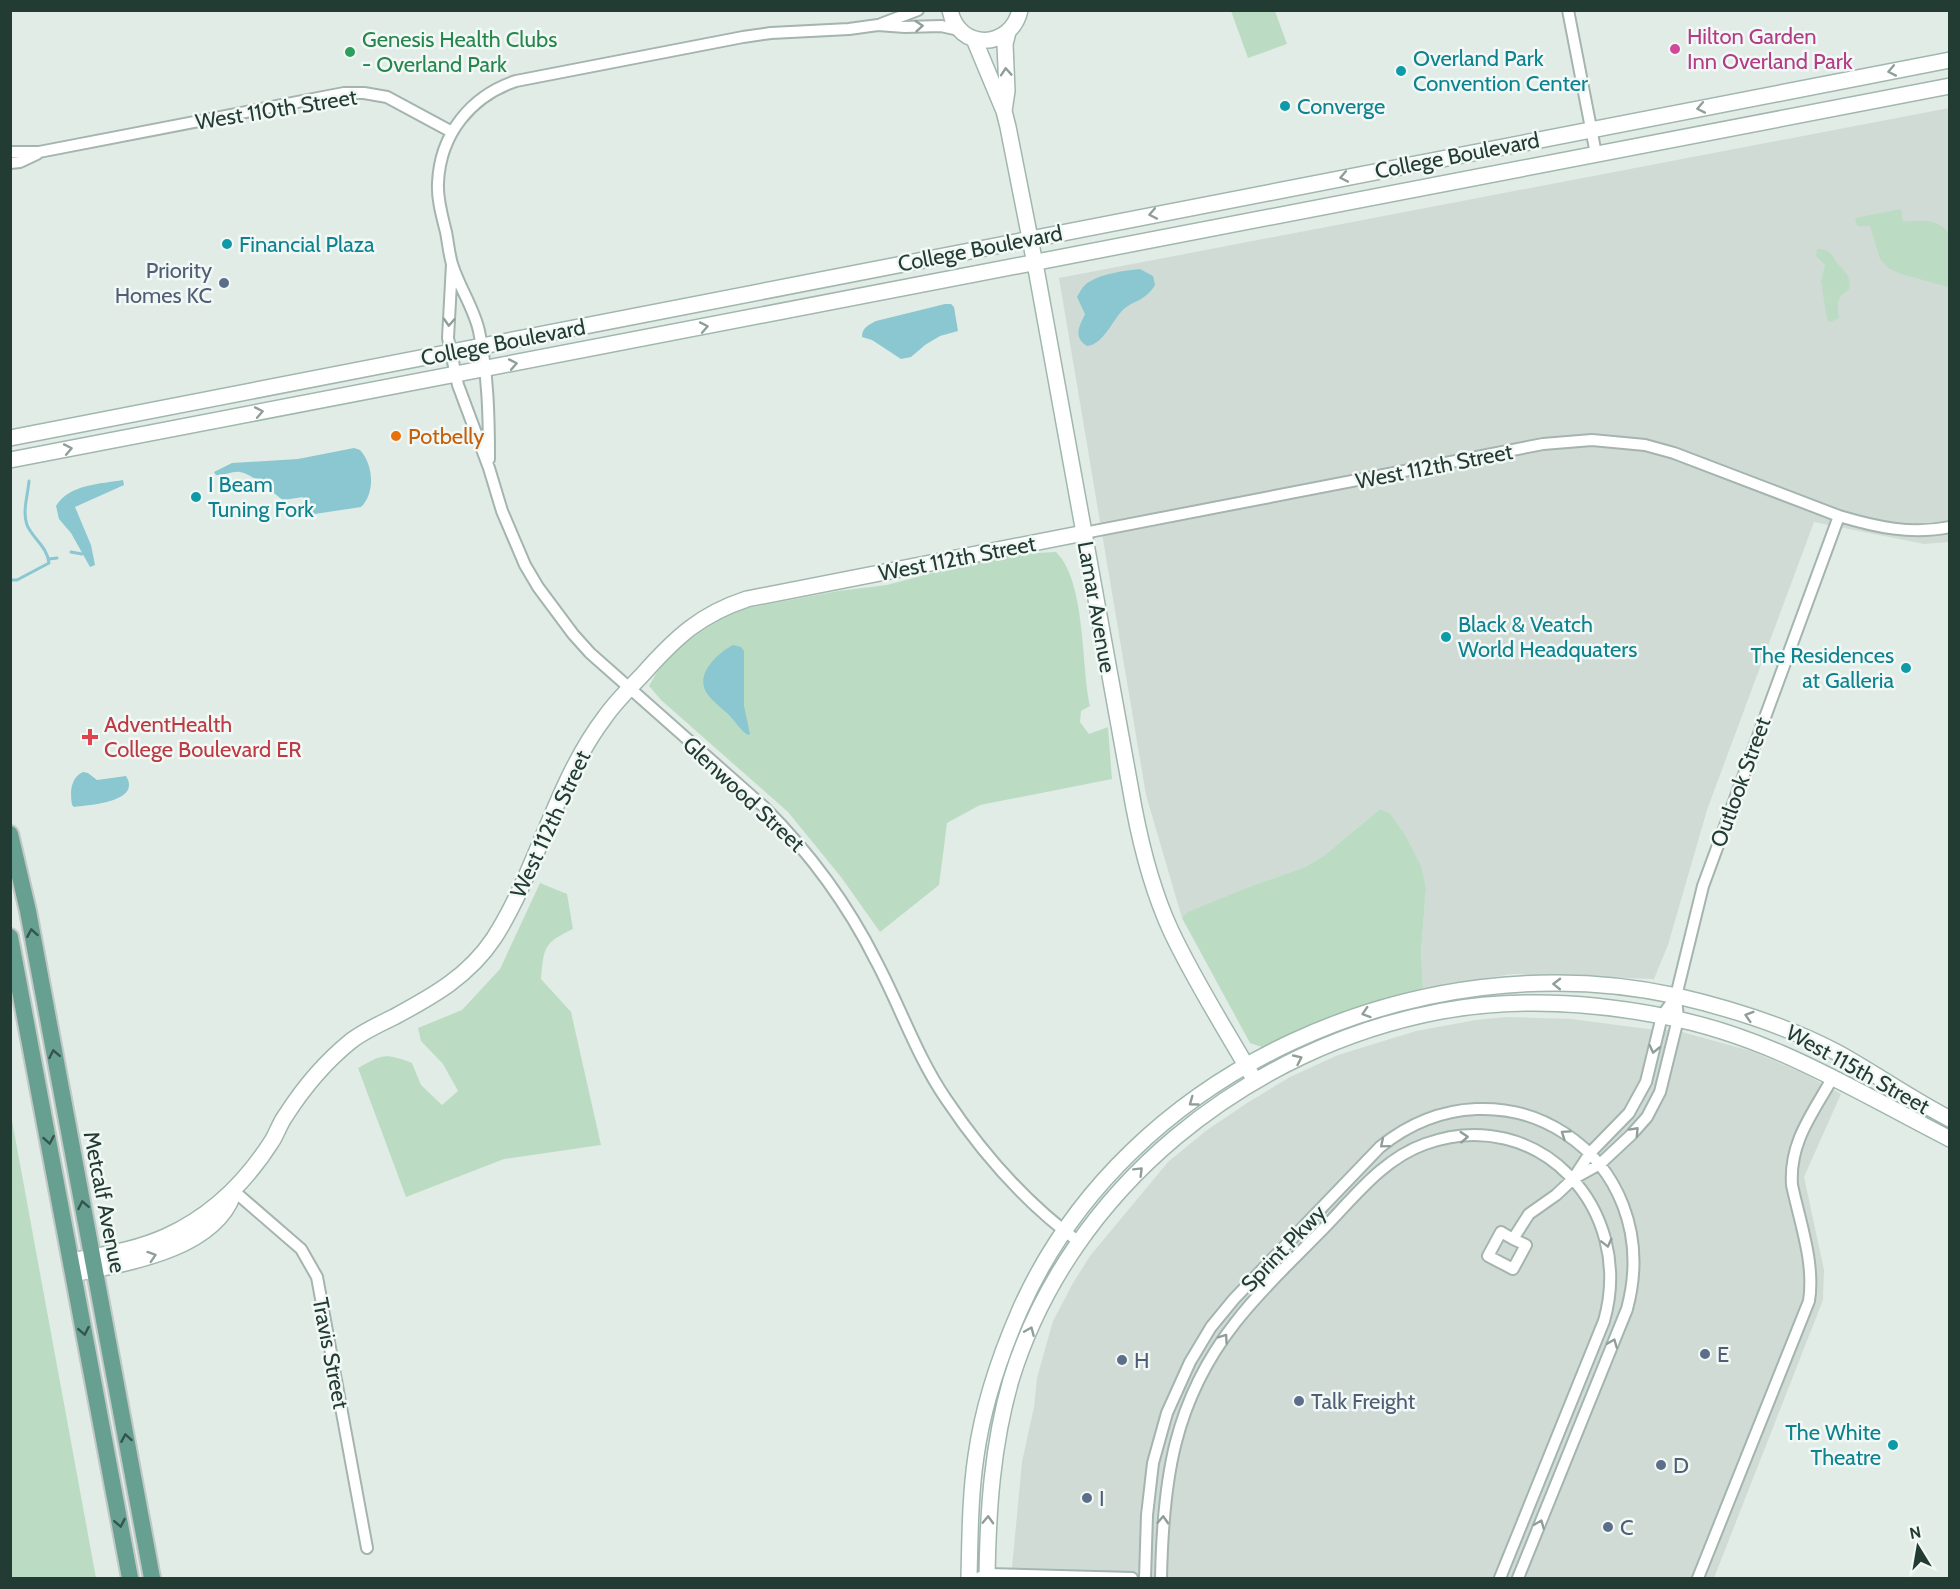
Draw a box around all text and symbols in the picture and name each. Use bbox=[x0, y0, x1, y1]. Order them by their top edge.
one-way arrow bbox=[914, 20, 924, 33]
place label: Hilton Garden Inn Overland Park bbox=[1687, 23, 1853, 75]
place label: Genesis Health Clubs - Overland Park bbox=[362, 26, 557, 78]
marker: Hilton Garden Inn Overland Park bbox=[1668, 42, 1682, 56]
marker: Genesis Health Clubs - Overland Park bbox=[343, 45, 357, 59]
place label: Overland Park Convention Center bbox=[1413, 45, 1588, 97]
marker: Overland Park Convention Center bbox=[1394, 64, 1408, 78]
one-way arrow bbox=[1887, 64, 1897, 77]
one-way arrow bbox=[999, 67, 1012, 76]
street label: West 110th Street bbox=[193, 83, 359, 136]
place label: Converge bbox=[1297, 93, 1385, 120]
marker: Converge bbox=[1278, 99, 1292, 113]
one-way arrow bbox=[1696, 101, 1706, 114]
street label: College Boulevard bbox=[1372, 126, 1542, 185]
one-way arrow bbox=[1340, 170, 1350, 183]
one-way arrow bbox=[1148, 207, 1158, 220]
street label: College Boulevard bbox=[895, 219, 1065, 278]
place label: Financial Plaza bbox=[239, 231, 375, 258]
marker: Financial Plaza bbox=[220, 237, 234, 251]
place label: Priority Homes KC bbox=[115, 257, 212, 309]
marker: Priority Homes KC bbox=[217, 276, 231, 290]
street label: College Boulevard bbox=[418, 313, 588, 372]
one-way arrow bbox=[442, 318, 455, 327]
one-way arrow bbox=[699, 321, 709, 334]
one-way arrow bbox=[508, 358, 518, 371]
one-way arrow bbox=[254, 406, 264, 419]
place label: Potbelly bbox=[408, 423, 484, 450]
marker: Potbelly bbox=[389, 429, 403, 443]
street label: West 112th Street bbox=[1353, 438, 1515, 495]
one-way arrow bbox=[63, 443, 73, 456]
place label: I Beam Tuning Fork bbox=[208, 471, 314, 523]
marker: I Beam Tuning Fork bbox=[189, 490, 203, 504]
street label: West 112th Street bbox=[876, 530, 1038, 587]
street label: Lamar Avenue bbox=[1072, 539, 1121, 675]
place label: Black & Veatch World Headquaters bbox=[1458, 611, 1637, 663]
marker: Black & Veatch World Headquaters bbox=[1439, 630, 1453, 644]
place label: The Residences at Galleria bbox=[1750, 642, 1894, 694]
marker: The Residences at Galleria bbox=[1899, 661, 1913, 675]
place label: AdventHealth College Boulevard ER bbox=[104, 711, 302, 763]
street label: Outlook Street bbox=[1704, 713, 1777, 851]
marker: AdventHealth College Boulevard ER bbox=[81, 728, 99, 746]
street label: Glenwood Street bbox=[677, 731, 811, 858]
street label: West 112th Street bbox=[505, 746, 597, 902]
one-way arrow bbox=[26, 928, 39, 938]
one-way arrow bbox=[1553, 978, 1562, 990]
one-way arrow bbox=[1361, 1006, 1372, 1018]
one-way arrow bbox=[1744, 1011, 1755, 1023]
street label: West 115th Street bbox=[1781, 1019, 1935, 1120]
one-way arrow bbox=[1648, 1044, 1661, 1054]
one-way arrow bbox=[48, 1049, 61, 1059]
one-way arrow bbox=[1291, 1054, 1302, 1066]
one-way arrow bbox=[1189, 1095, 1200, 1106]
one-way arrow bbox=[1628, 1127, 1639, 1137]
street label: Metcalf Avenue bbox=[78, 1129, 131, 1275]
one-way arrow bbox=[1561, 1129, 1571, 1141]
one-way arrow bbox=[1459, 1130, 1468, 1143]
one-way arrow bbox=[42, 1134, 55, 1144]
one-way arrow bbox=[1380, 1137, 1391, 1148]
one-way arrow bbox=[1132, 1167, 1143, 1178]
street label: Sprint Pkwy bbox=[1235, 1199, 1331, 1297]
one-way arrow bbox=[77, 1200, 90, 1210]
one-way arrow bbox=[1599, 1238, 1612, 1248]
one-way arrow bbox=[146, 1250, 157, 1263]
street label: Travis Street bbox=[306, 1295, 355, 1412]
one-way arrow bbox=[77, 1326, 90, 1336]
one-way arrow bbox=[1023, 1326, 1035, 1337]
one-way arrow bbox=[1217, 1333, 1228, 1344]
one-way arrow bbox=[1606, 1339, 1618, 1350]
place label: E bbox=[1717, 1341, 1729, 1368]
place label: H bbox=[1134, 1347, 1150, 1374]
marker: E bbox=[1698, 1347, 1712, 1361]
marker: H bbox=[1115, 1353, 1129, 1367]
place label: Talk Freight bbox=[1311, 1388, 1416, 1415]
marker: Talk Freight bbox=[1292, 1394, 1306, 1408]
place label: The White Theatre bbox=[1785, 1419, 1881, 1471]
one-way arrow bbox=[120, 1434, 133, 1444]
marker: The White Theatre bbox=[1886, 1438, 1900, 1452]
place label: D bbox=[1673, 1452, 1689, 1479]
marker: D bbox=[1654, 1458, 1668, 1472]
place label: I bbox=[1099, 1485, 1105, 1512]
marker: I bbox=[1080, 1491, 1094, 1505]
place label: C bbox=[1620, 1514, 1634, 1541]
one-way arrow bbox=[982, 1516, 995, 1525]
one-way arrow bbox=[1156, 1516, 1169, 1525]
north arrow bbox=[1888, 1517, 1948, 1577]
one-way arrow bbox=[113, 1518, 126, 1528]
one-way arrow bbox=[1533, 1519, 1545, 1530]
marker: C bbox=[1601, 1520, 1615, 1534]
text: N bbox=[1908, 1522, 1923, 1543]

